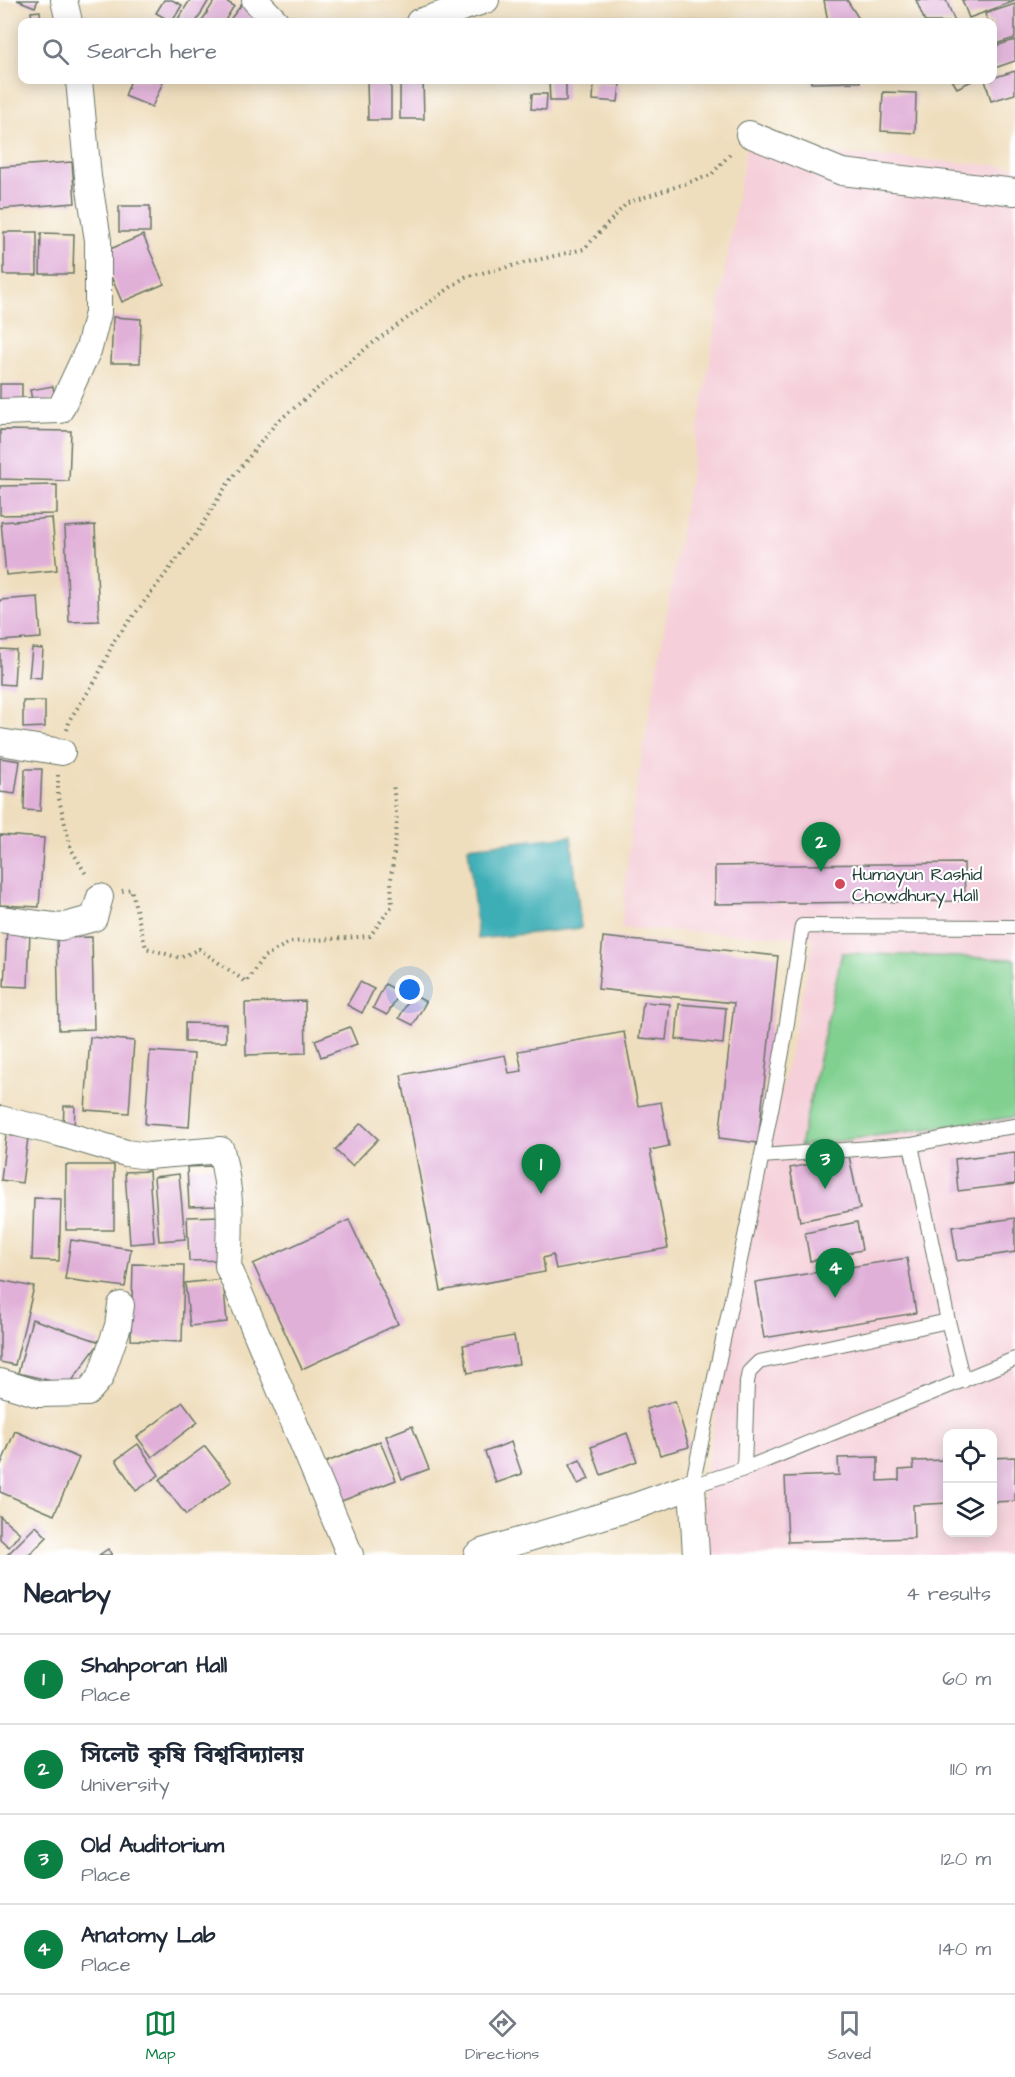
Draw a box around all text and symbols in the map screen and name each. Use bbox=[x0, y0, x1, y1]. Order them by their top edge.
search box bbox=[18, 18, 997, 84]
icon: search bbox=[39, 35, 72, 68]
text: Search here bbox=[87, 36, 217, 67]
pin: 2 bbox=[802, 822, 840, 872]
place label: Humayun Rashid Chowdhury Hall bbox=[852, 862, 982, 909]
marker: Humayun Rashid Chowdhury Hall bbox=[833, 877, 847, 891]
your location bbox=[395, 975, 424, 1004]
pin: 3 bbox=[806, 1140, 844, 1189]
pin: 1 bbox=[522, 1144, 560, 1194]
pin: 4 bbox=[816, 1248, 854, 1298]
map controls bbox=[943, 1429, 997, 1537]
button: locate bbox=[943, 1429, 997, 1483]
button: layers bbox=[943, 1483, 997, 1537]
text: Nearby bbox=[24, 1576, 111, 1612]
text: 4 results bbox=[906, 1580, 991, 1608]
text: Shahporan Hall bbox=[81, 1650, 227, 1681]
text: 1 bbox=[42, 1665, 45, 1693]
text: 60 m bbox=[942, 1665, 991, 1693]
text: Place bbox=[81, 1681, 131, 1709]
text: সিলেট কৃষি বিশ্ববিদ্যালয় bbox=[81, 1740, 304, 1771]
text: 2 bbox=[38, 1755, 49, 1783]
text: 110 m bbox=[950, 1755, 991, 1783]
text: University bbox=[81, 1771, 170, 1799]
text: Old Auditorium bbox=[81, 1830, 224, 1861]
text: 3 bbox=[38, 1845, 49, 1873]
text: 120 m bbox=[941, 1845, 991, 1873]
text: Place bbox=[81, 1861, 131, 1889]
text: Anatomy Lab bbox=[81, 1920, 215, 1951]
text: 4 bbox=[37, 1935, 50, 1963]
text: 140 m bbox=[939, 1935, 991, 1963]
text: Place bbox=[81, 1951, 131, 1979]
tab: Map bbox=[144, 2007, 177, 2065]
tab: Directions bbox=[465, 2007, 539, 2065]
tab: Saved bbox=[827, 2007, 871, 2065]

